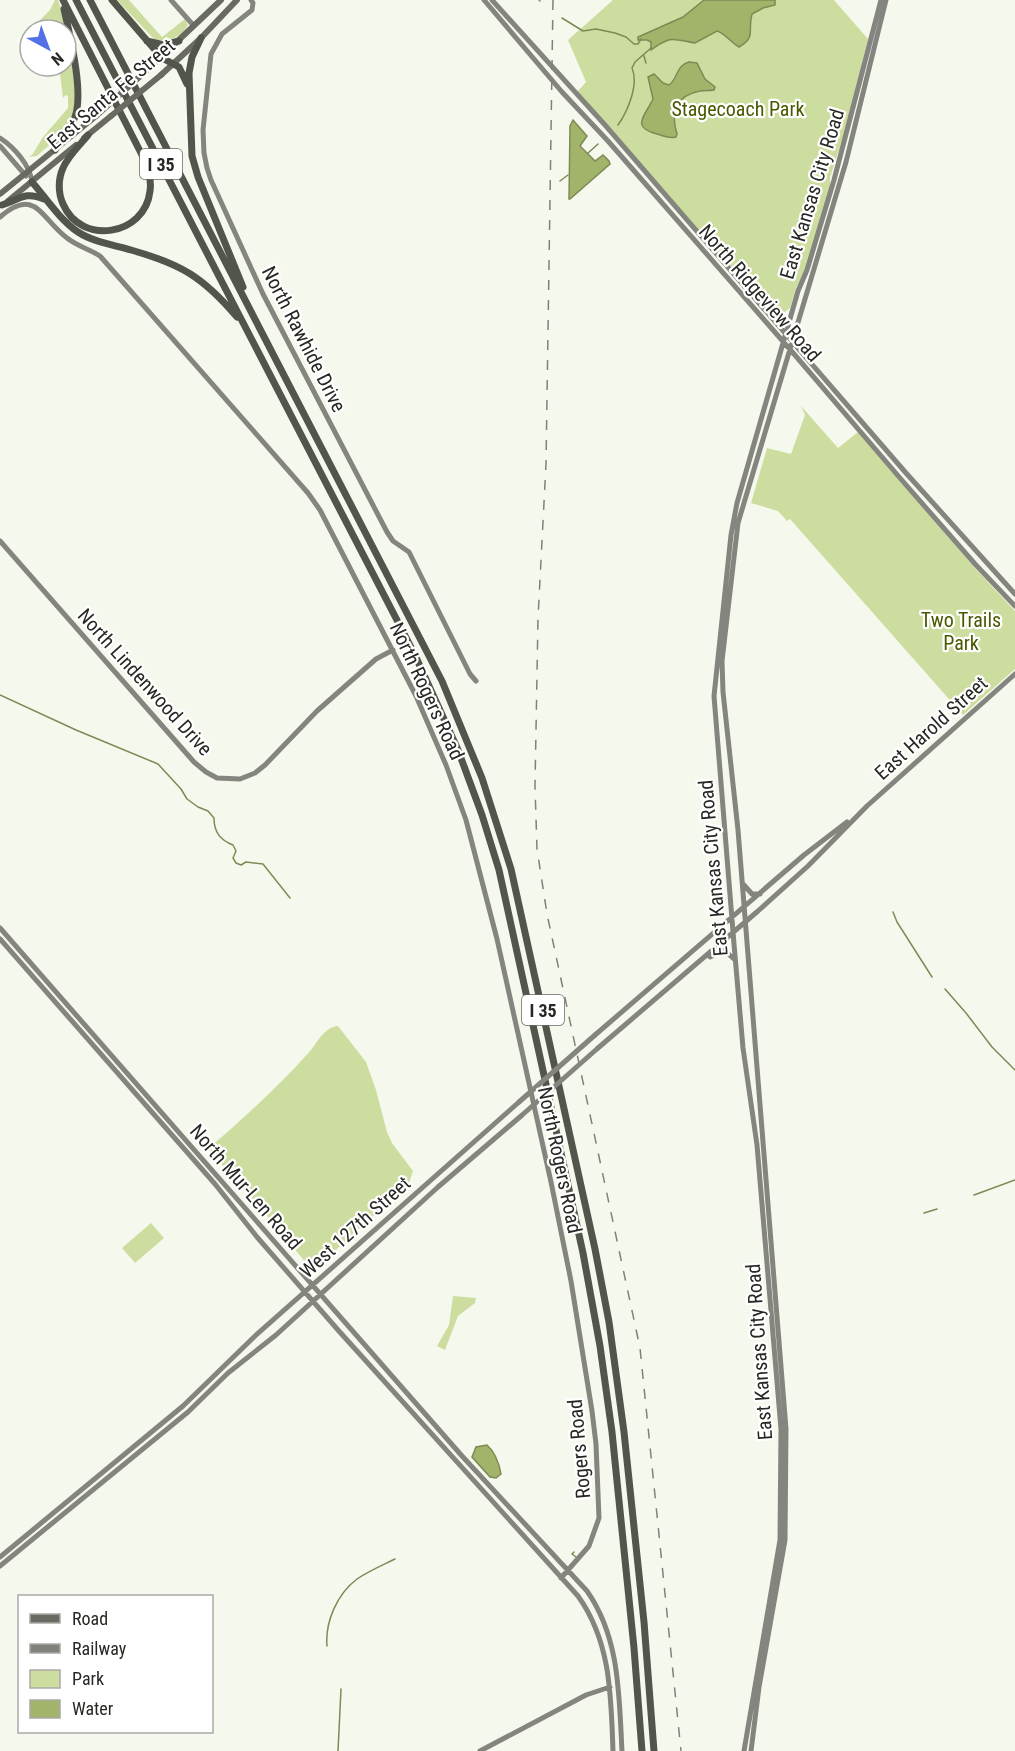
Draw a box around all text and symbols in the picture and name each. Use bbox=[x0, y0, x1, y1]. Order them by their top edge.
north arrow bbox=[18, 18, 78, 78]
street label: East Santa Fe Street bbox=[42, 34, 180, 154]
text: N bbox=[48, 49, 67, 69]
park label: Stagecoach Park bbox=[671, 97, 805, 121]
street label: East Kansas City Road bbox=[775, 106, 849, 282]
road number: I 35 bbox=[140, 149, 182, 179]
street label: North Ridgeview Road bbox=[694, 220, 826, 366]
street label: North Rawhide Drive bbox=[257, 262, 351, 416]
street label: North Lindenwood Drive bbox=[73, 604, 217, 760]
park label: Two Trails Park bbox=[921, 608, 1001, 655]
street label: North Rogers Road bbox=[385, 618, 469, 764]
street label: East Harold Street bbox=[870, 671, 992, 785]
street label: East Kansas City Road bbox=[693, 779, 733, 957]
road number: I 35 bbox=[522, 995, 564, 1025]
street label: North Rogers Road bbox=[533, 1085, 587, 1235]
street label: North Mur-Len Road bbox=[185, 1119, 307, 1255]
street label: West 127th Street bbox=[295, 1171, 415, 1283]
street label: East Kansas City Road bbox=[741, 1263, 777, 1441]
street label: Rogers Road bbox=[563, 1398, 595, 1500]
legend bbox=[18, 1595, 213, 1733]
text: Road bbox=[72, 1608, 108, 1629]
text: Railway bbox=[72, 1638, 127, 1659]
text: Park bbox=[72, 1668, 104, 1689]
text: Water bbox=[72, 1698, 114, 1719]

